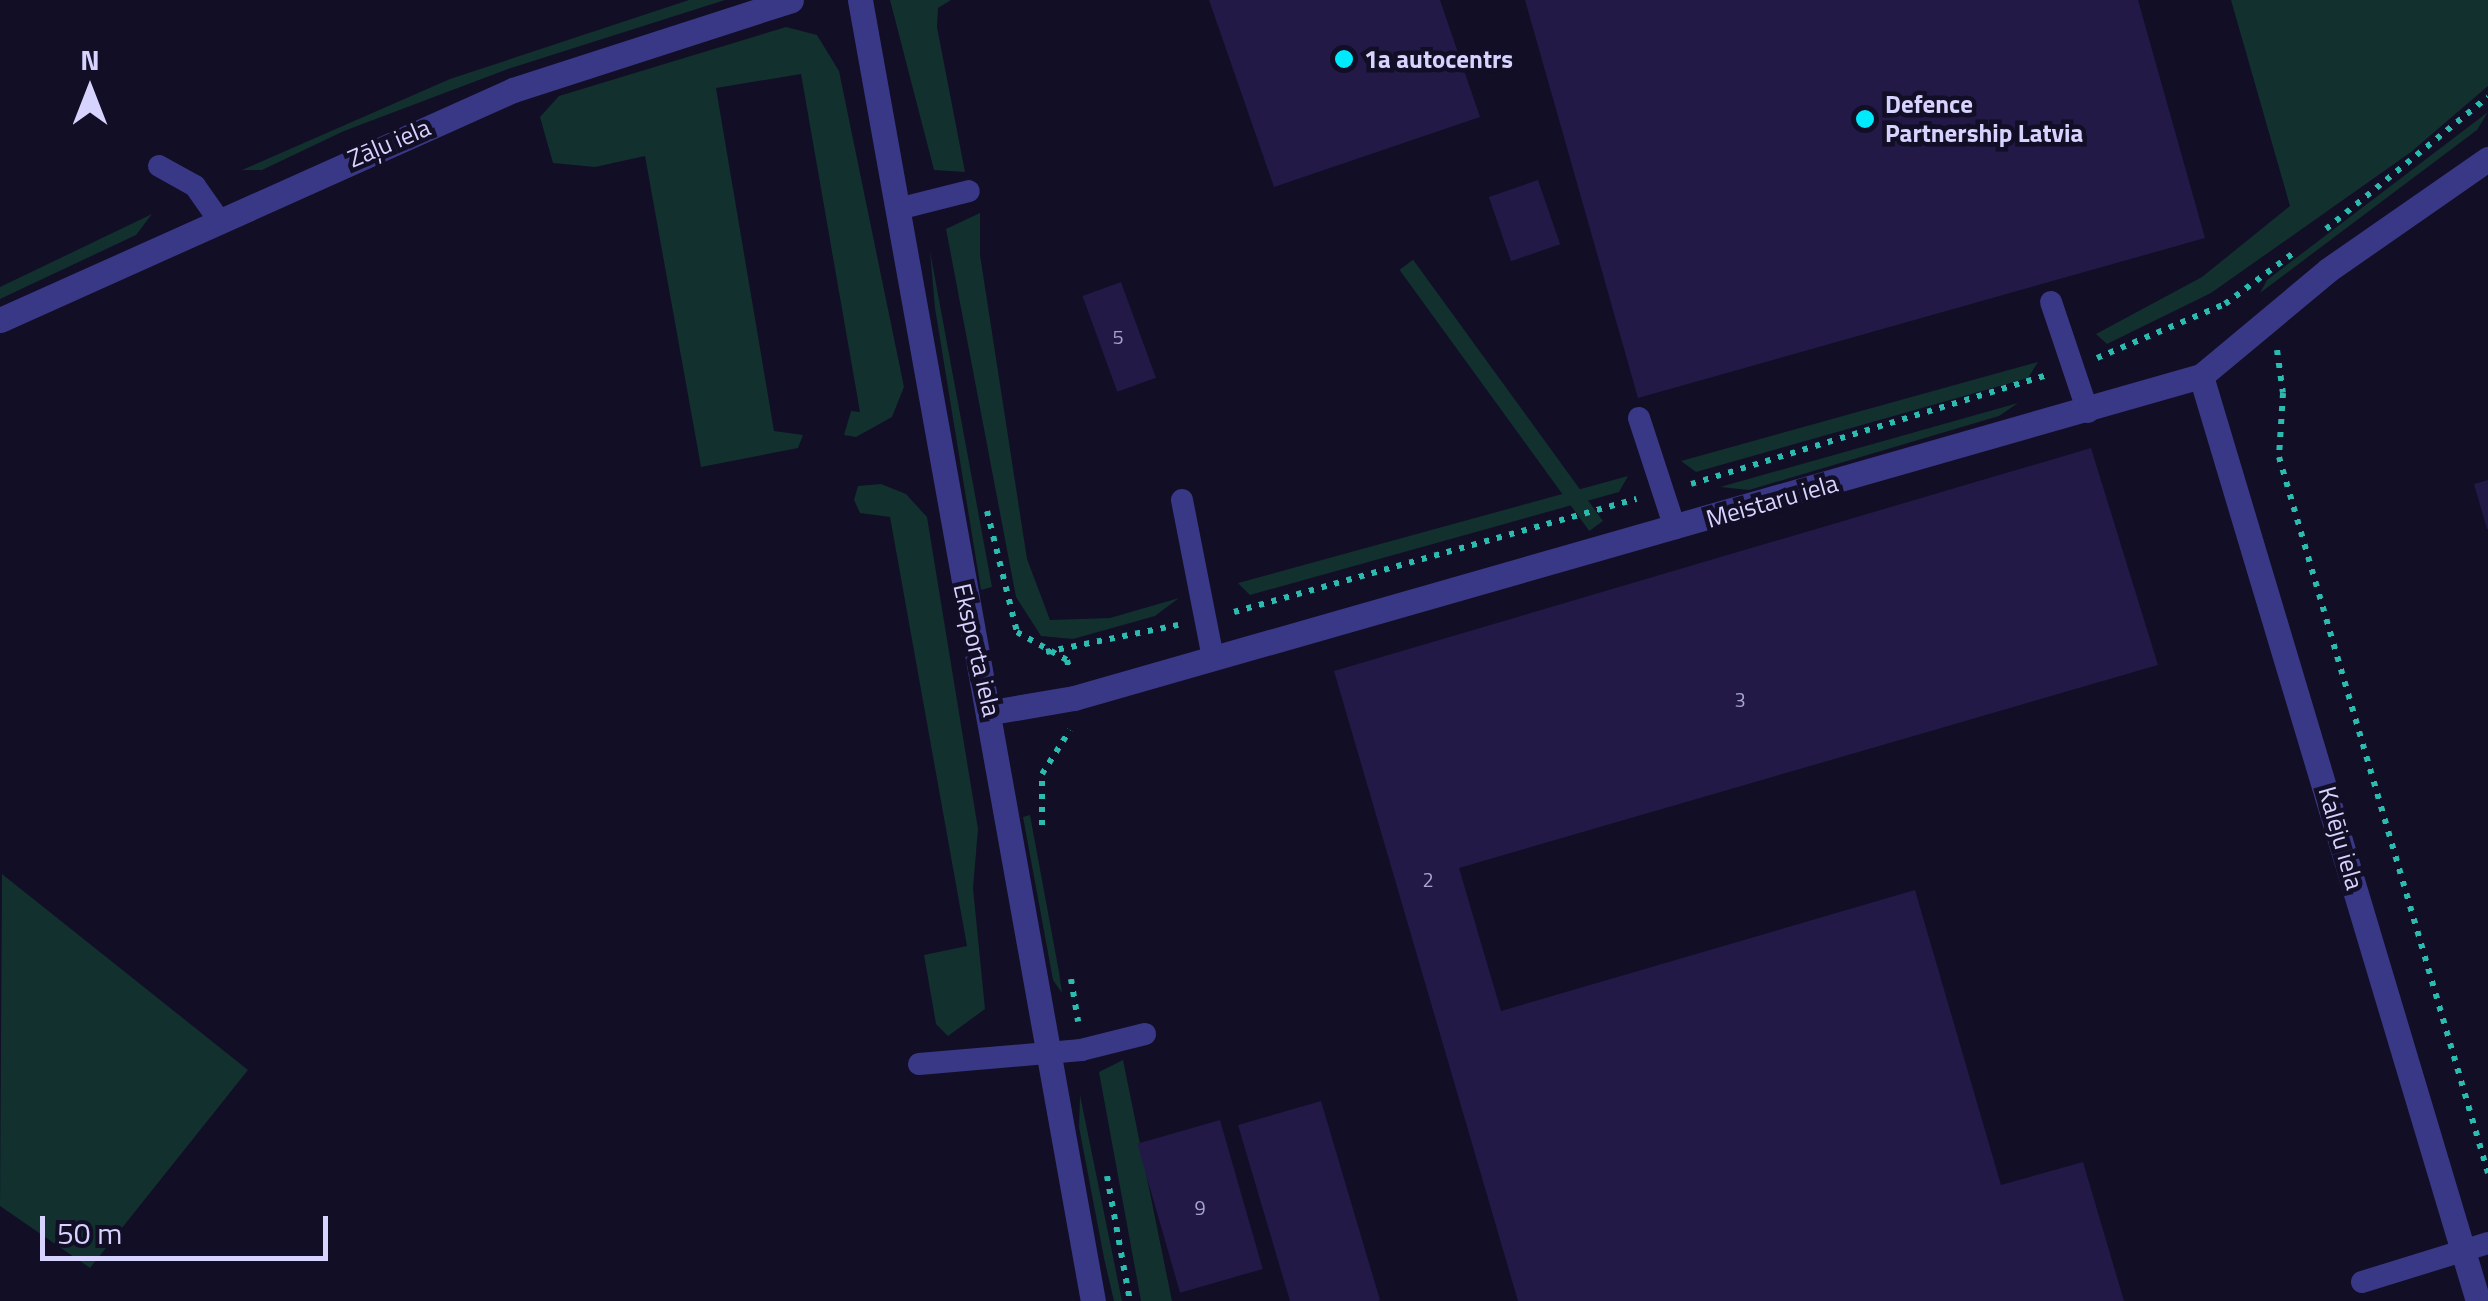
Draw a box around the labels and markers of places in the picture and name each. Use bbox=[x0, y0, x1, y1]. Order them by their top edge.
place label: 1a autocentrs bbox=[1364, 44, 1513, 74]
marker: 1a autocentrs bbox=[1333, 48, 1355, 70]
place label: Defence Partnership Latvia bbox=[1885, 90, 2083, 149]
marker: Defence Partnership Latvia bbox=[1854, 108, 1876, 130]

